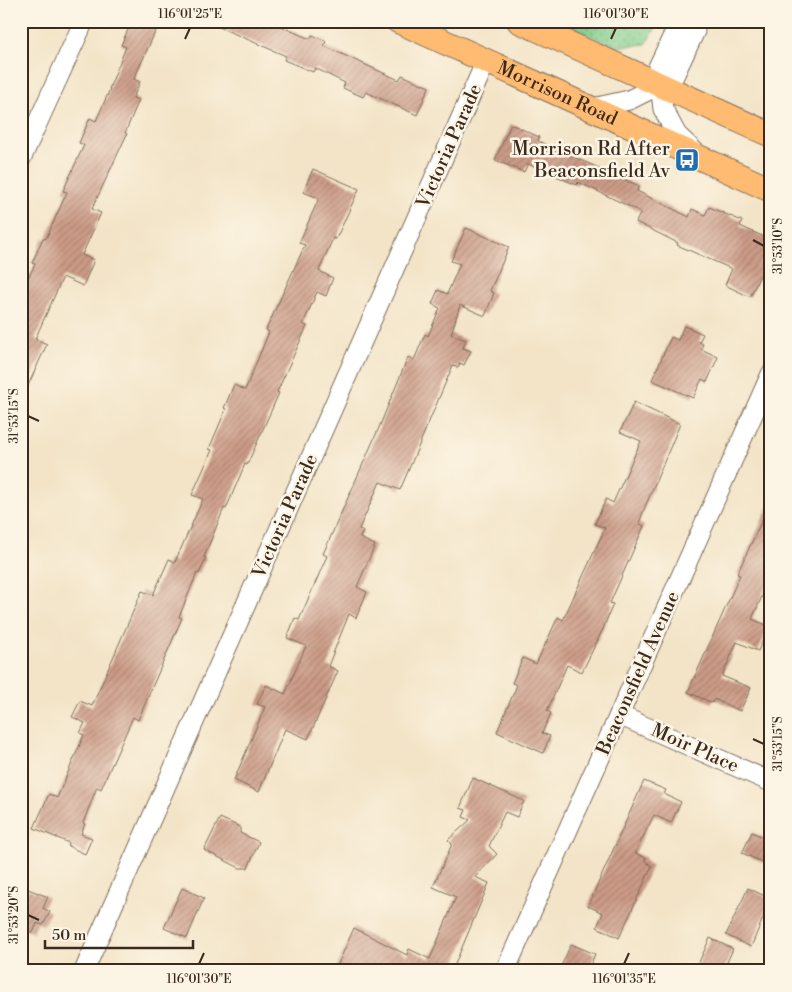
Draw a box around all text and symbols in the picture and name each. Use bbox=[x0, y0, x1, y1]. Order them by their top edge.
text: 116°01'25"E bbox=[158, 7, 222, 22]
text: 116°01'30"E bbox=[584, 7, 648, 22]
street label: Morrison Road bbox=[494, 56, 621, 131]
street label: Victoria Parade bbox=[410, 80, 487, 213]
place label: Morrison Rd After Beaconsfield Av bbox=[512, 137, 671, 183]
bus stop icon: Morrison Rd After Beaconsfield Av bbox=[674, 147, 700, 173]
text: 31°53'10"S bbox=[771, 218, 786, 274]
text: 31°53'15"S bbox=[7, 388, 22, 444]
street label: Victoria Parade bbox=[246, 450, 323, 583]
street label: Beaconsfield Avenue bbox=[591, 587, 685, 760]
text: 31°53'15"S bbox=[771, 716, 786, 772]
street label: Moir Place bbox=[648, 718, 742, 778]
text: 31°53'20"S bbox=[7, 886, 22, 944]
scale bar bbox=[45, 917, 192, 949]
text: 50 m bbox=[52, 926, 86, 945]
text: 116°01'30"E bbox=[167, 972, 231, 987]
text: 116°01'35"E bbox=[592, 972, 656, 987]

